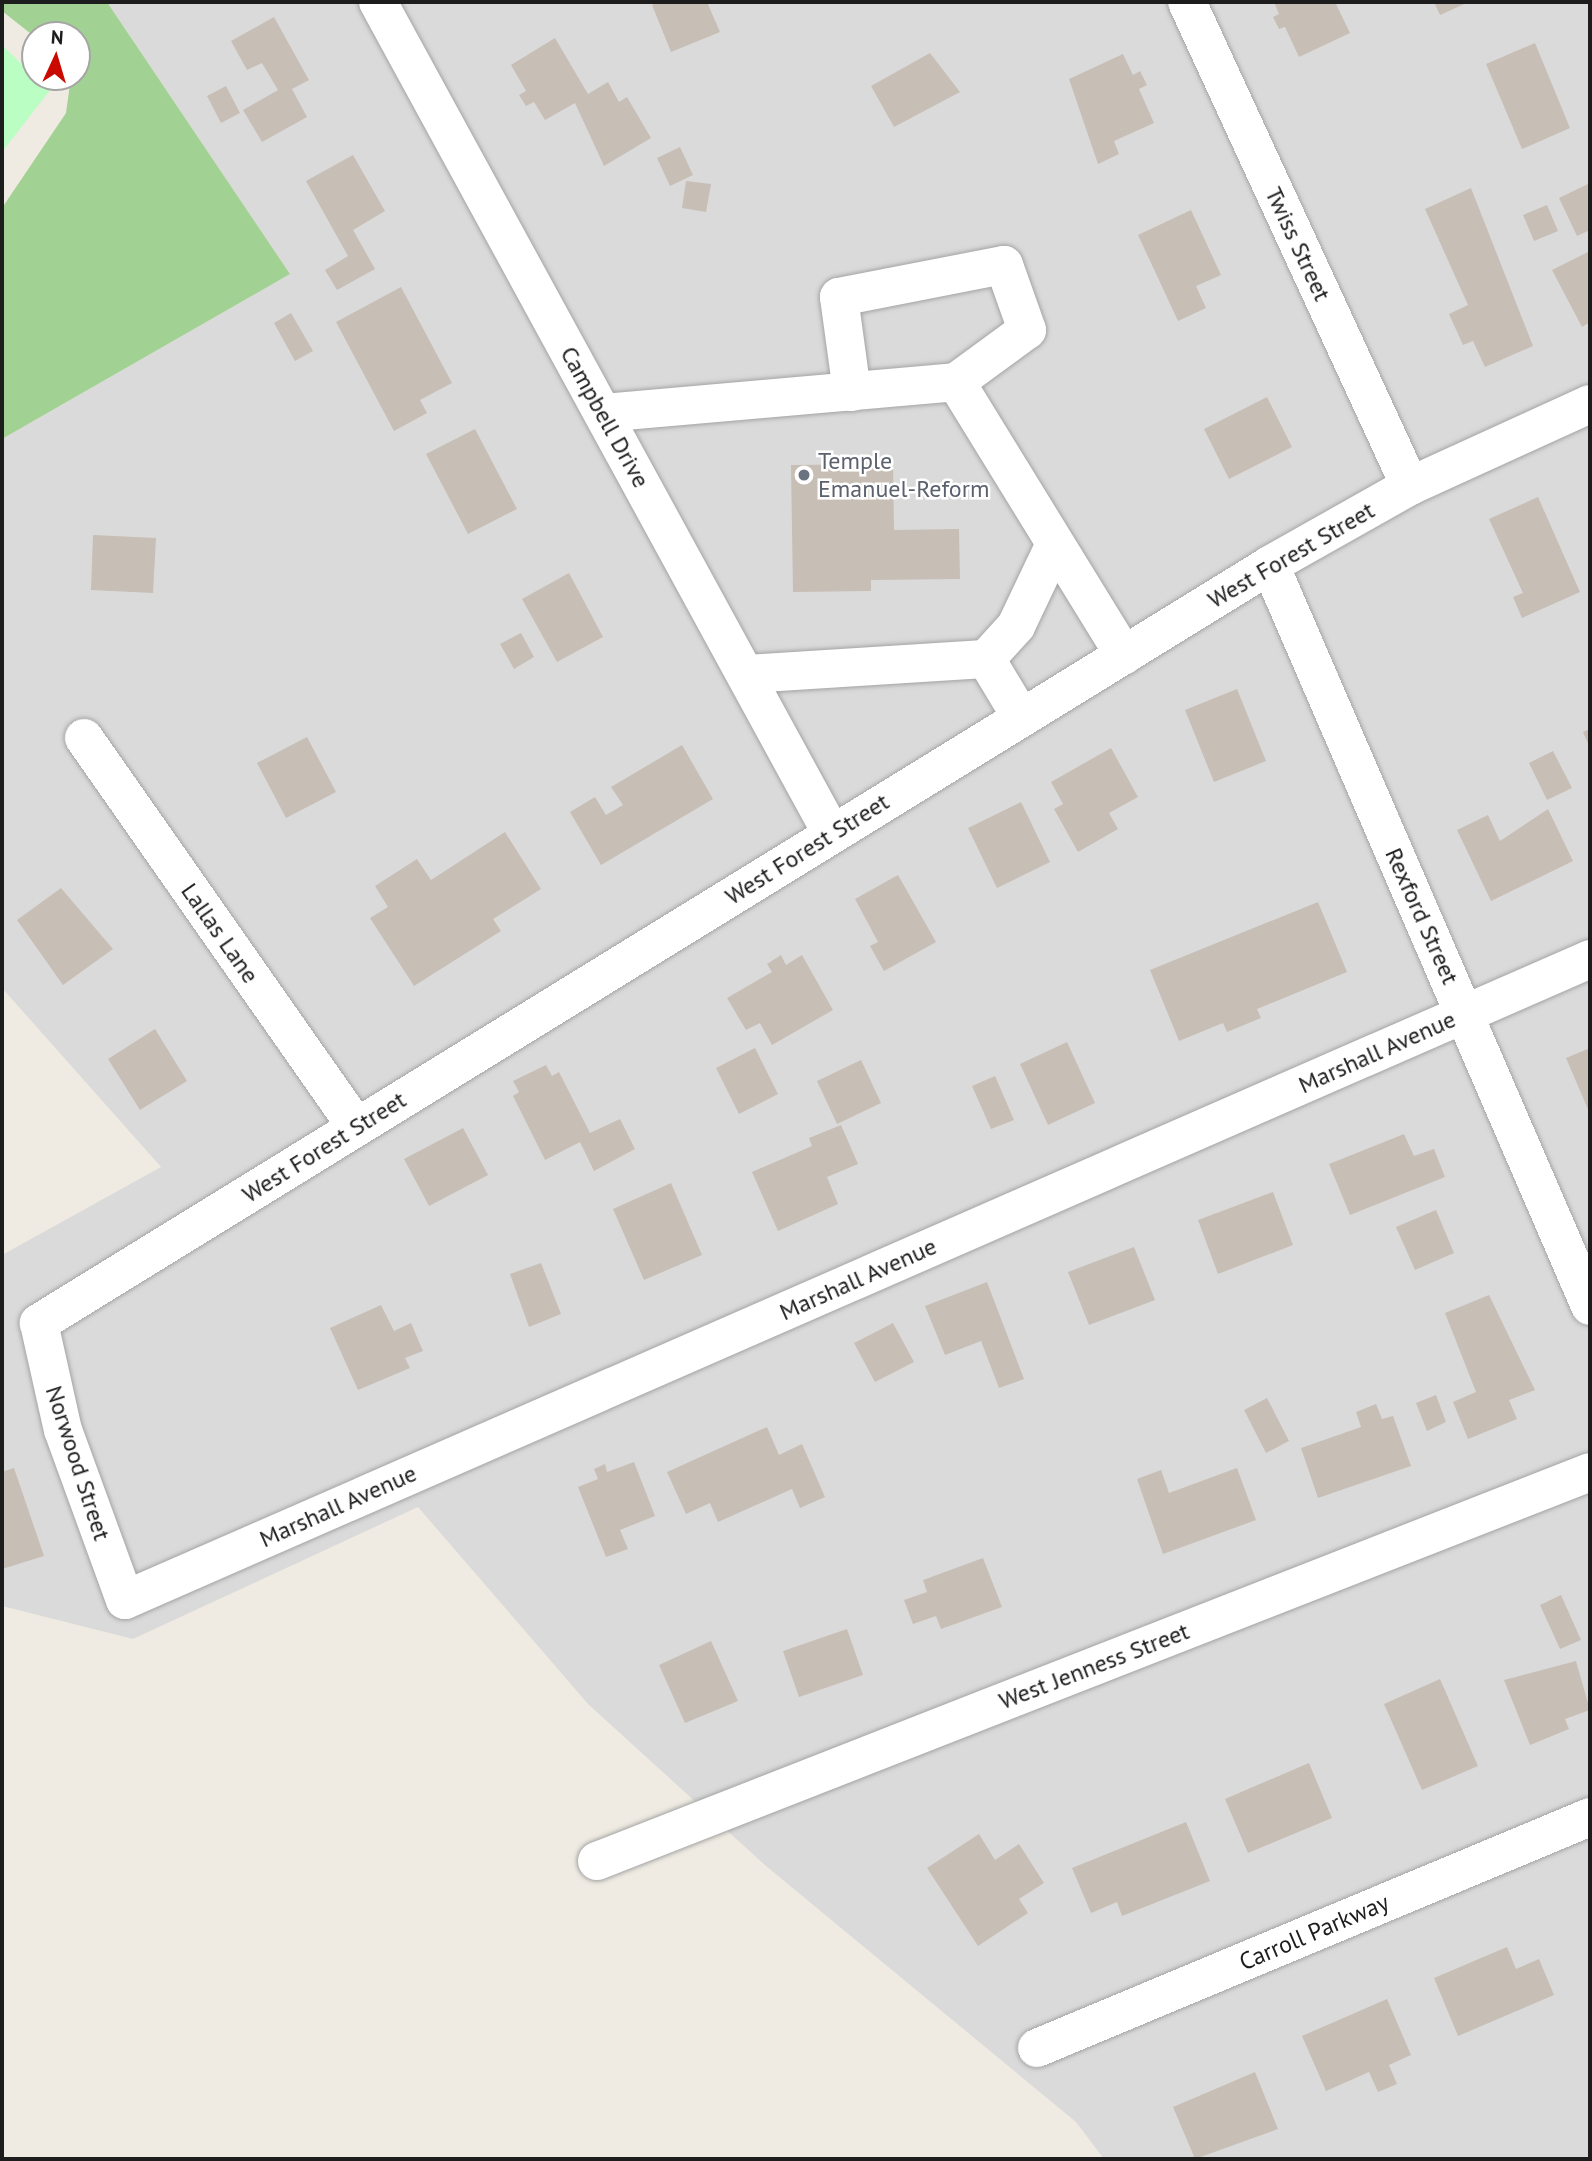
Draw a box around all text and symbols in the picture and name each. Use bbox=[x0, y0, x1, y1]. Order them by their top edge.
north arrow bbox=[21, 21, 91, 91]
text: N bbox=[50, 25, 64, 49]
street label: Twiss Street bbox=[1259, 183, 1337, 305]
street label: Campbell Drive bbox=[554, 341, 656, 493]
place label: Temple Emanuel-Reform bbox=[818, 447, 989, 503]
marker: Temple Emanuel-Reform bbox=[796, 467, 812, 483]
street label: West Forest Street bbox=[1203, 496, 1379, 614]
street label: West Forest Street bbox=[720, 787, 894, 911]
street label: Rexford Street bbox=[1379, 843, 1465, 989]
street label: Lallas Lane bbox=[175, 877, 265, 989]
street label: Marshall Avenue bbox=[1294, 1004, 1460, 1100]
street label: West Forest Street bbox=[237, 1085, 411, 1209]
street label: Marshall Avenue bbox=[775, 1231, 941, 1327]
street label: Norwood Street bbox=[39, 1382, 117, 1544]
street label: Marshall Avenue bbox=[255, 1458, 421, 1554]
street label: West Jenness Street bbox=[995, 1616, 1193, 1716]
street label: Carroll Parkway bbox=[1235, 1888, 1393, 1976]

